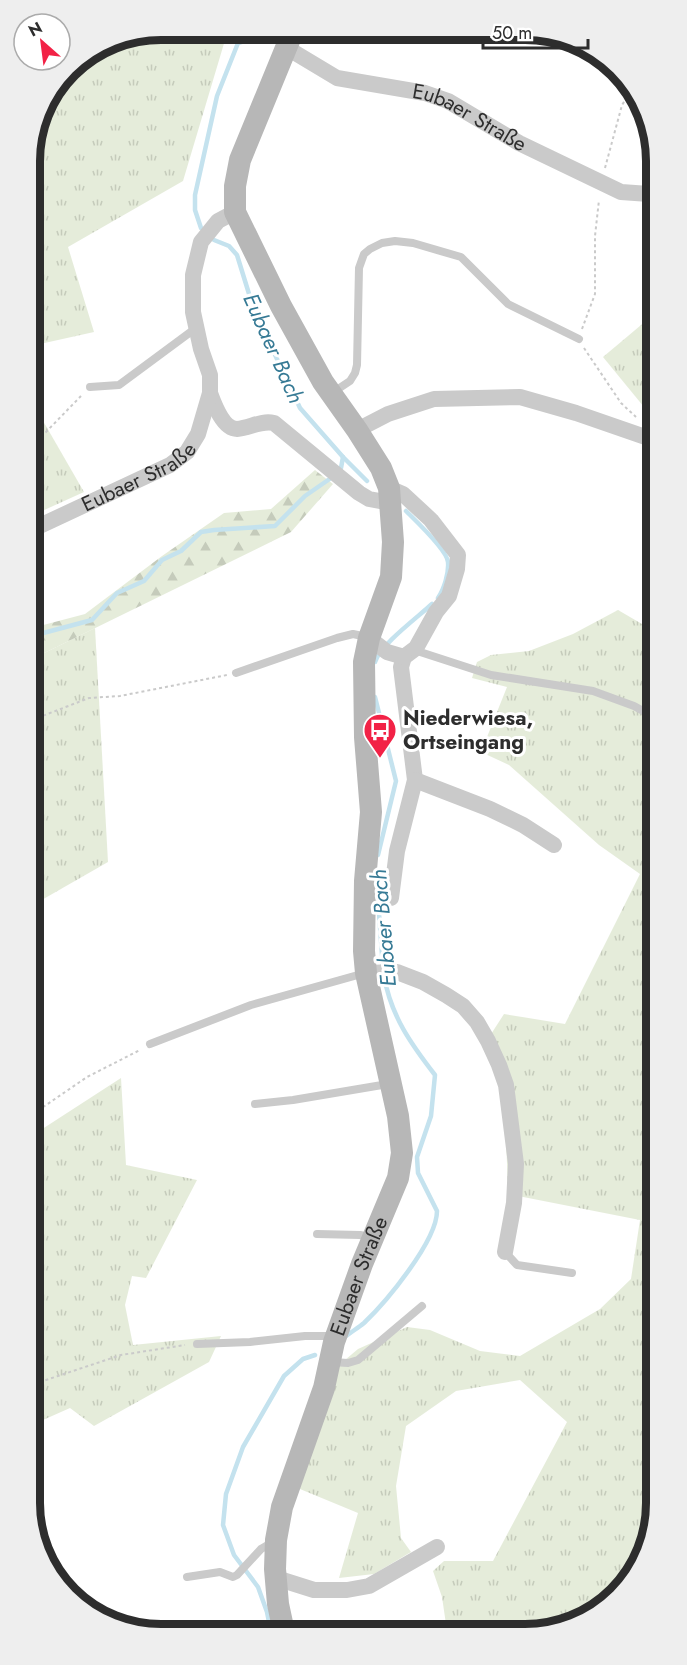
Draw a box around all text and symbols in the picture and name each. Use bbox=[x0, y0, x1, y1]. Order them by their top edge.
north arrow bbox=[12, 12, 72, 72]
scale bar bbox=[483, 12, 588, 50]
text: N bbox=[24, 16, 46, 42]
text: 50 m bbox=[492, 20, 532, 46]
street label: Eubaer Straße bbox=[410, 76, 531, 159]
water label: Eubaer Bach bbox=[235, 288, 313, 408]
street label: Eubaer Straße bbox=[76, 437, 204, 519]
place label: Niederwiesa, Ortseingang bbox=[403, 703, 533, 757]
bus stop icon: Niederwiesa, Ortseingang bbox=[362, 712, 398, 759]
water label: Eubaer Bach bbox=[362, 868, 404, 988]
street label: Eubaer Straße bbox=[322, 1212, 395, 1340]

